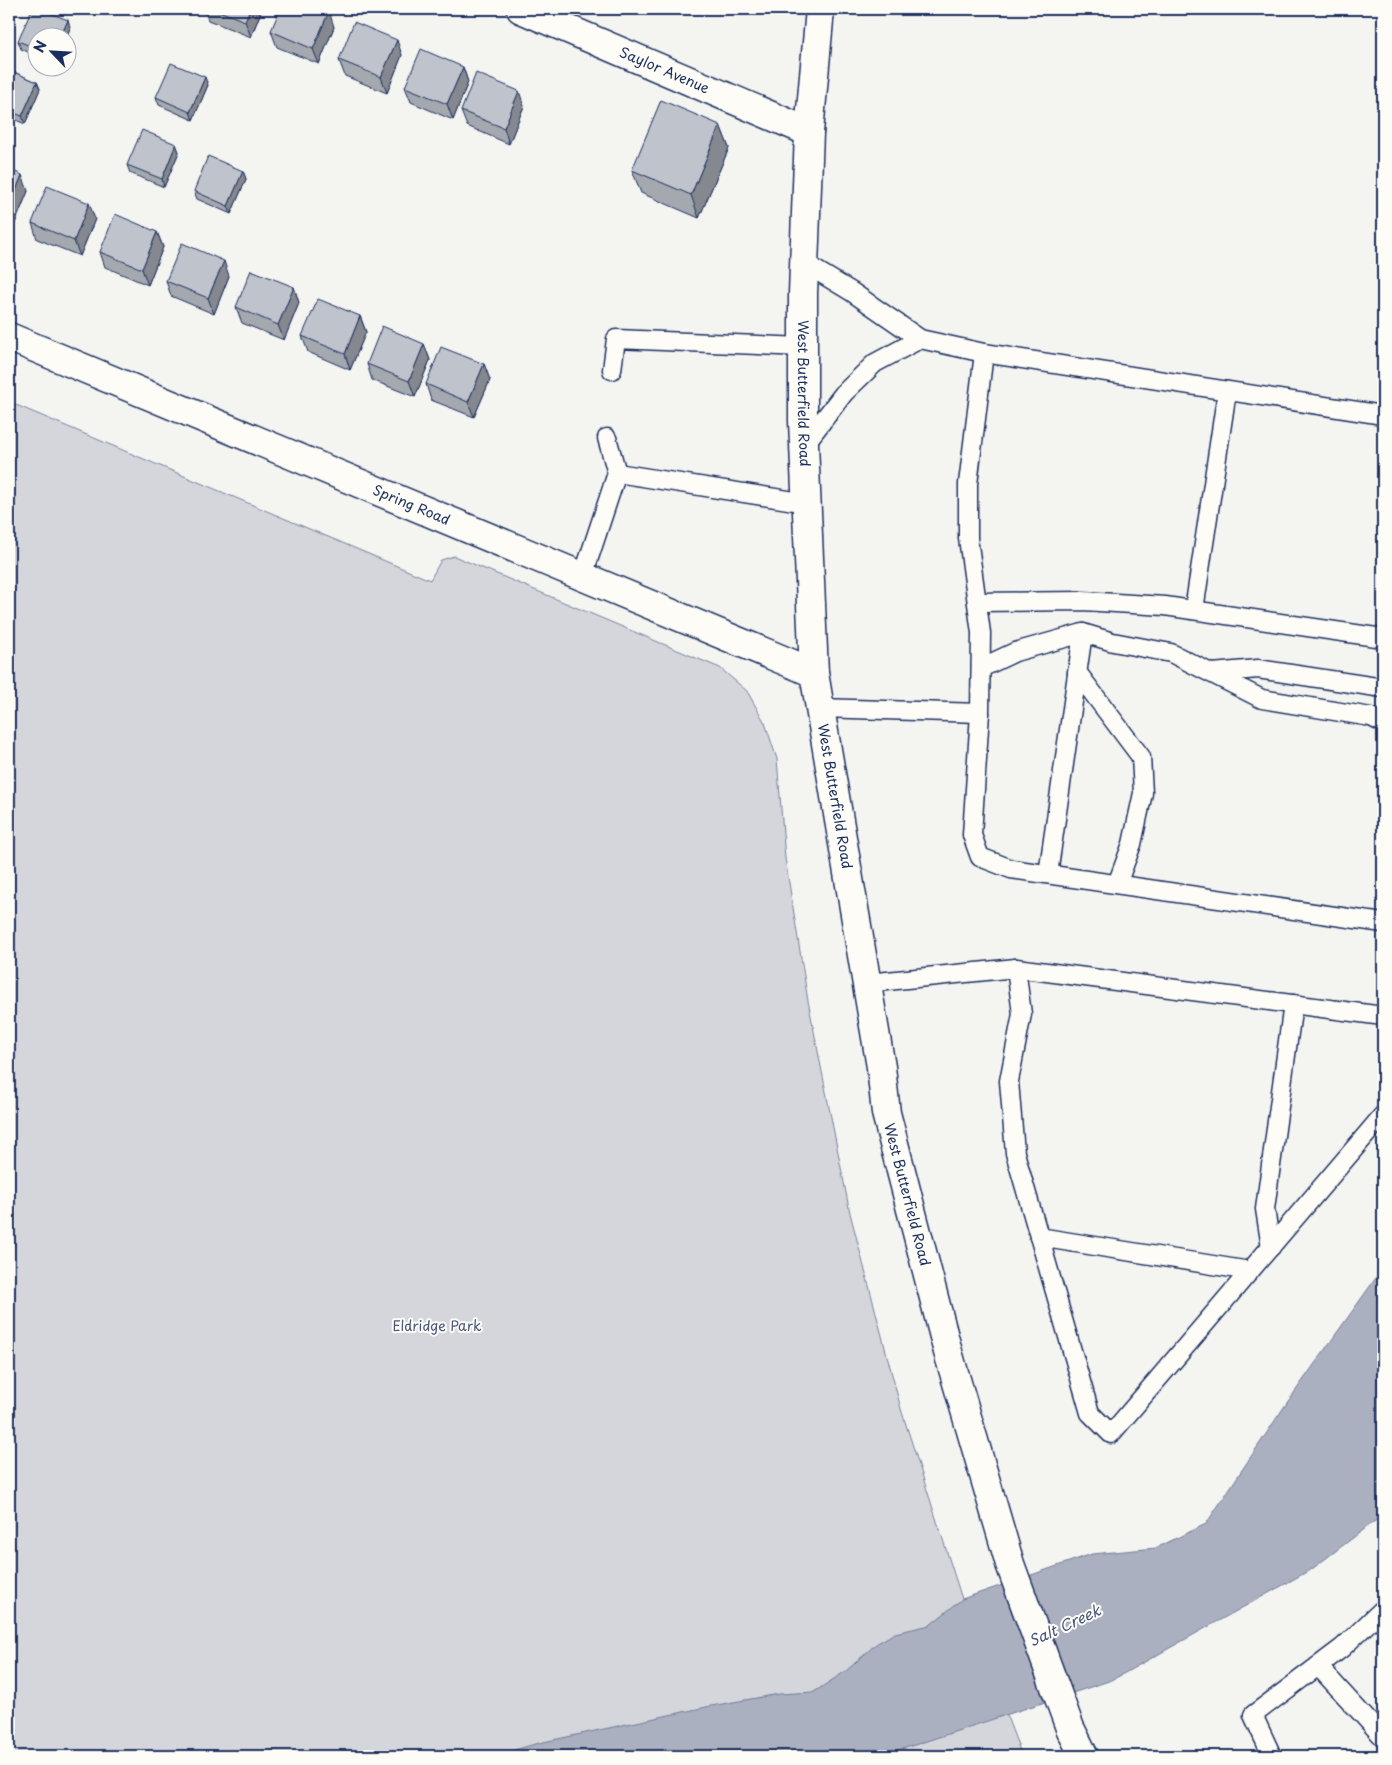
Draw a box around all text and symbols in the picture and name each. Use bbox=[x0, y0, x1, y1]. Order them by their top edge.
north arrow bbox=[28, 28, 78, 78]
text: N bbox=[28, 37, 52, 56]
street label: Saylor Avenue bbox=[616, 41, 713, 98]
street label: West Butterfield Road bbox=[793, 320, 816, 467]
street label: Spring Road bbox=[370, 479, 453, 530]
street label: West Butterfield Road bbox=[813, 722, 858, 870]
street label: West Butterfield Road bbox=[879, 1121, 936, 1268]
park label: Eldridge Park bbox=[392, 1315, 482, 1336]
water label: Salt Creek bbox=[1024, 1598, 1105, 1651]

